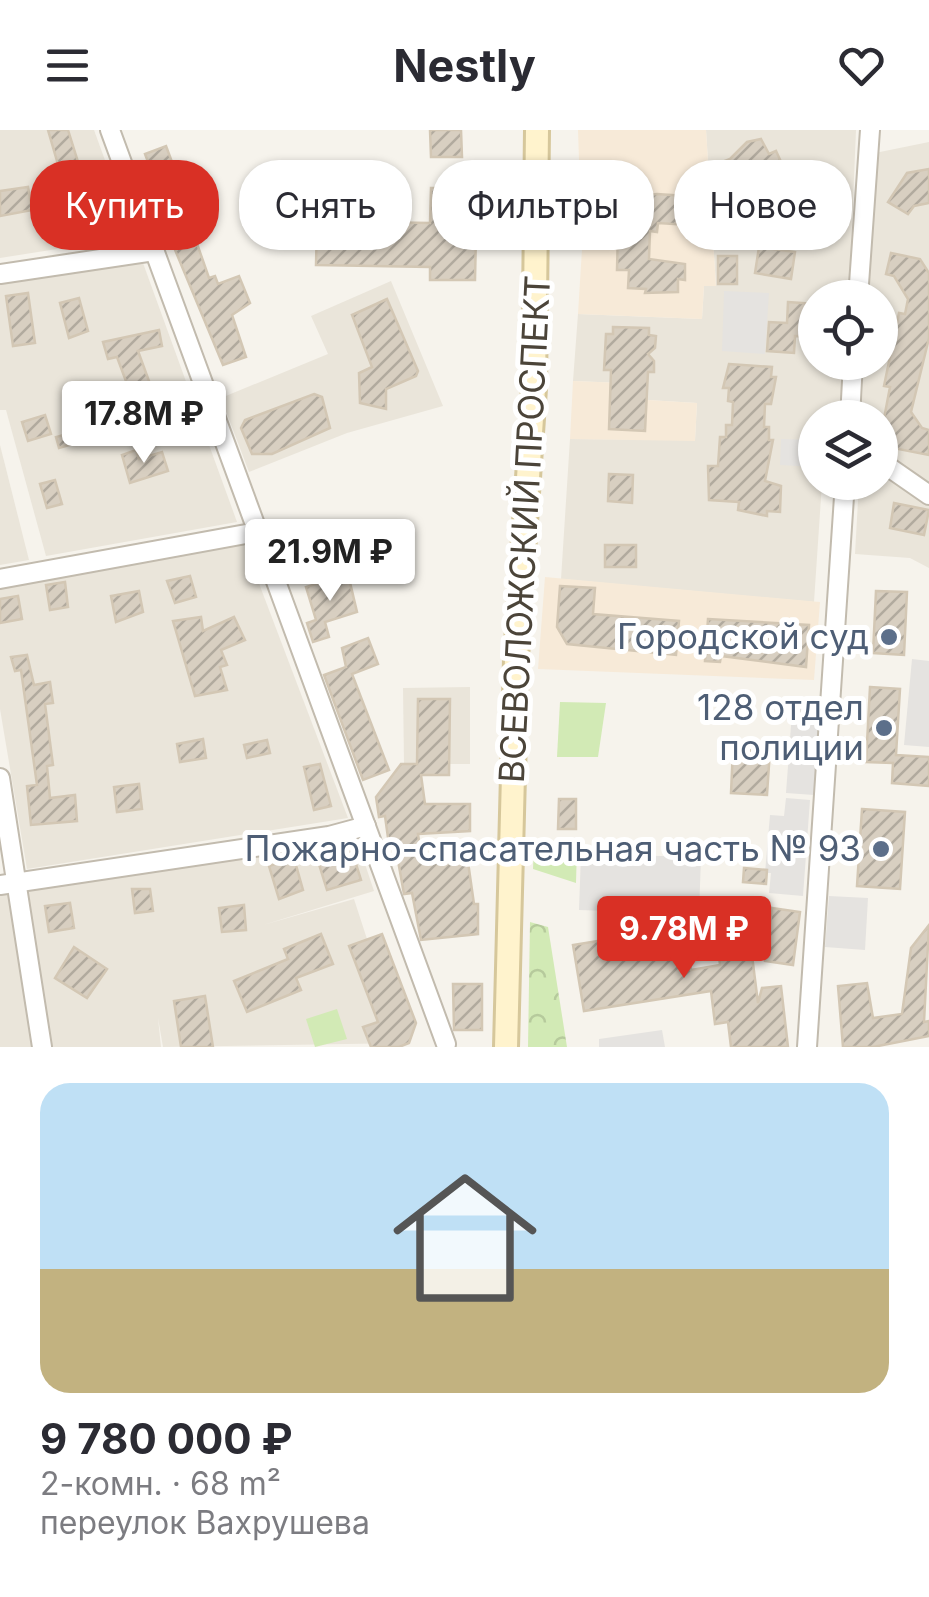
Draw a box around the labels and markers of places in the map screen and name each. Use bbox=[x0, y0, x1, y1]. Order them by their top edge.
pin: 17.8M ₽ bbox=[52, 381, 236, 466]
pin: 21.9M ₽ bbox=[238, 519, 422, 604]
place label: Городской суд bbox=[617, 615, 869, 657]
marker: Городской суд bbox=[878, 626, 900, 648]
place label: 128 отдел полиции bbox=[697, 686, 864, 768]
marker: 128 отдел полиции bbox=[873, 717, 895, 739]
place label: Пожарно-спасательная часть № 93 bbox=[244, 827, 861, 869]
marker: Пожарно-спасательная часть № 93 bbox=[870, 838, 892, 860]
pin: 9.78M ₽ bbox=[592, 896, 776, 981]

